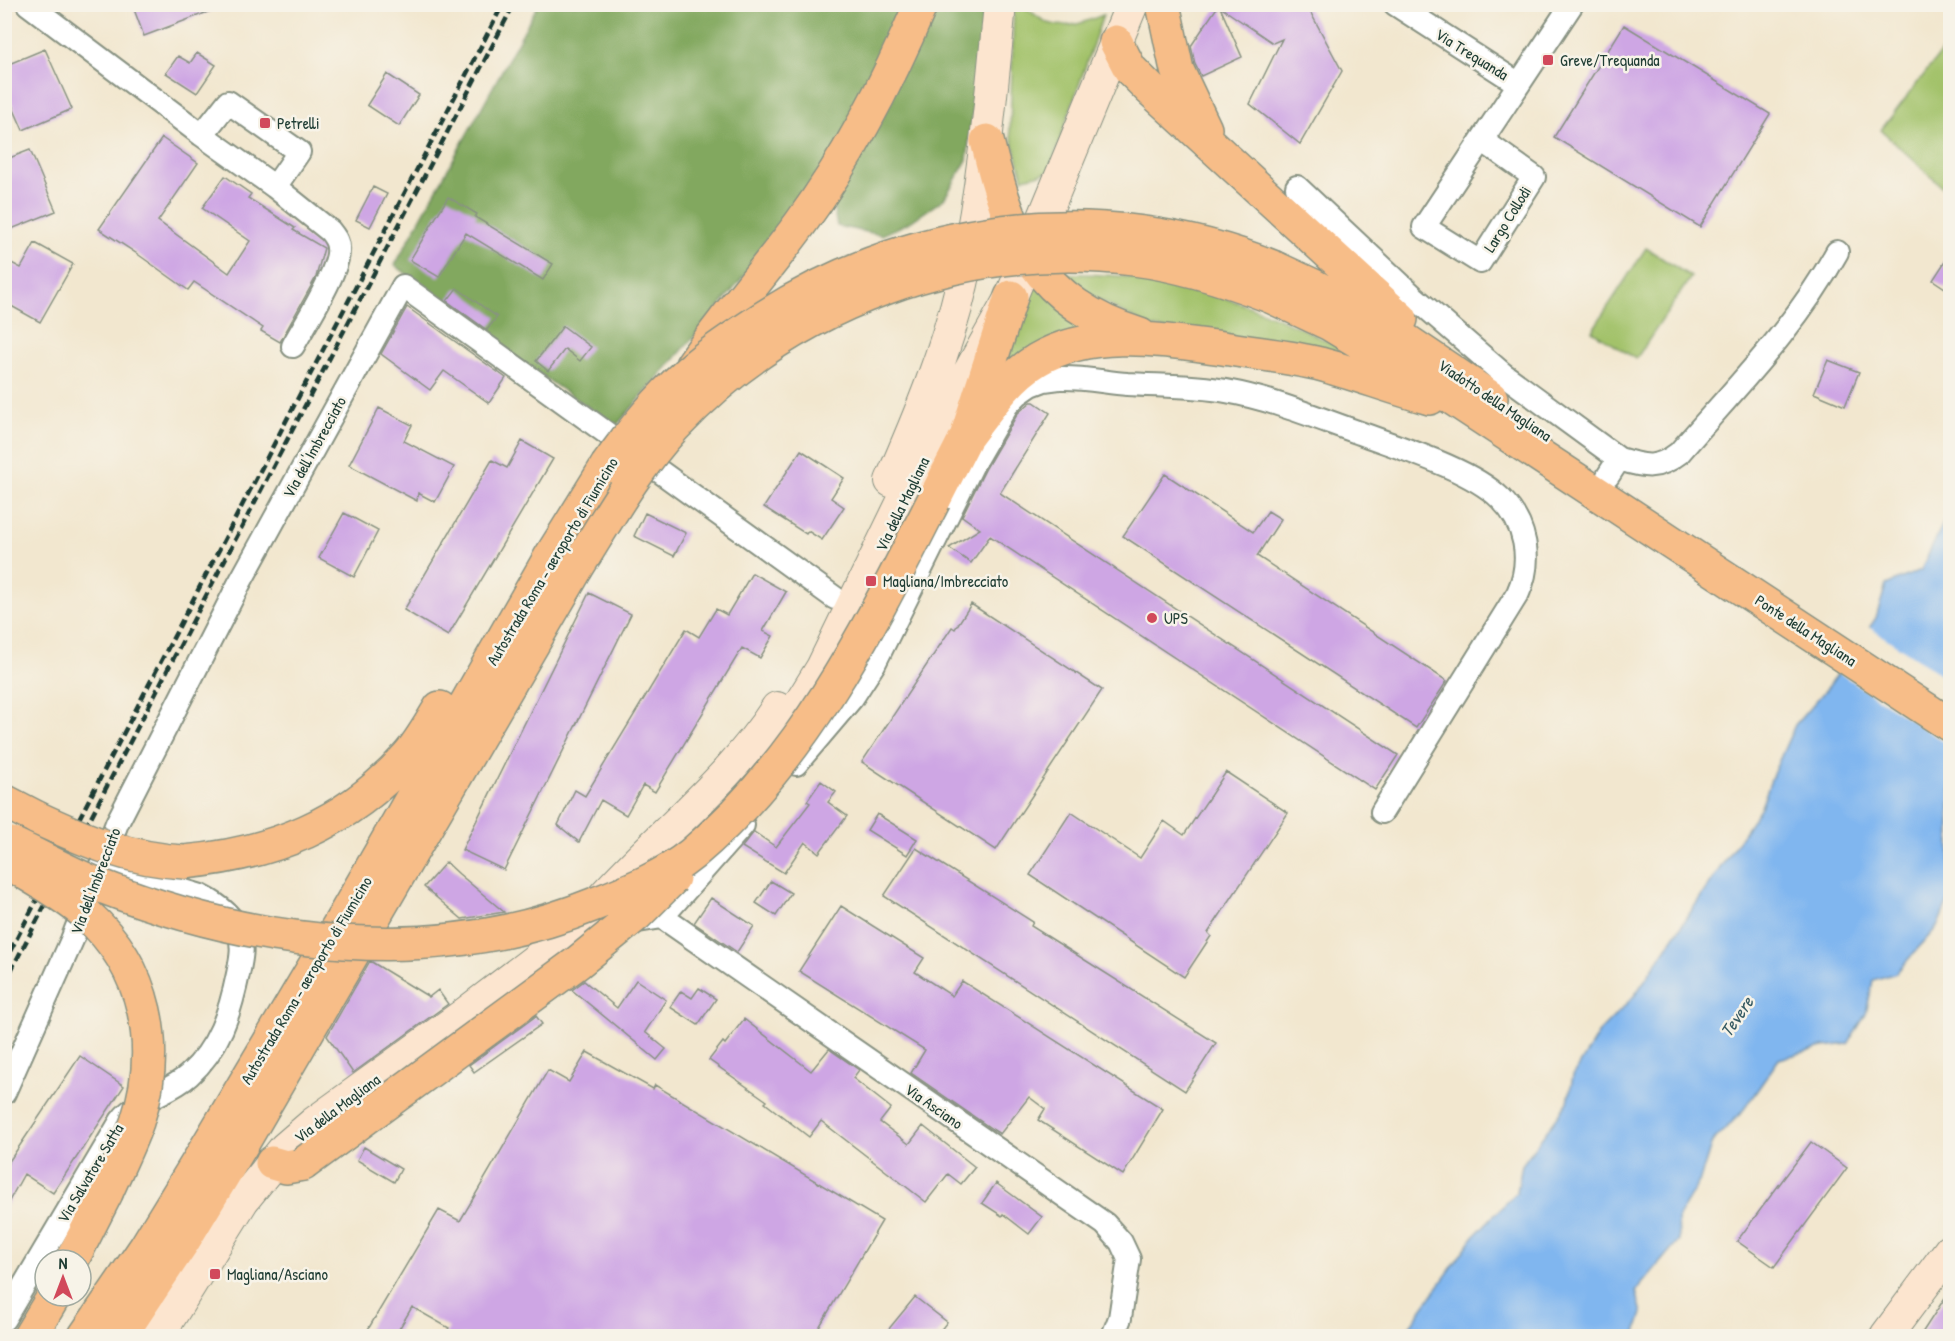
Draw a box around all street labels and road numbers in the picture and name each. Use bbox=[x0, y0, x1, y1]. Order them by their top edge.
street label: Via Trequanda bbox=[1431, 23, 1513, 85]
street label: Largo Collodi bbox=[1478, 182, 1536, 256]
street label: Viadotto della Magliana bbox=[1434, 354, 1556, 446]
street label: Via dell'Imbrecciato bbox=[277, 392, 351, 502]
street label: Autostrada Roma - aeroporto di Fiumicino bbox=[481, 452, 623, 669]
street label: Via della Magliana bbox=[870, 453, 934, 555]
street label: Ponte della Magliana bbox=[1751, 589, 1861, 671]
street label: Via dell'Imbrecciato bbox=[65, 824, 126, 938]
street label: Autostrada Roma - aeroporto di Fiumicino bbox=[235, 871, 377, 1088]
street label: Via della Magliana bbox=[289, 1068, 385, 1148]
street label: Via Asciano bbox=[901, 1078, 968, 1134]
street label: Via Salvatore Satta bbox=[52, 1119, 128, 1227]

